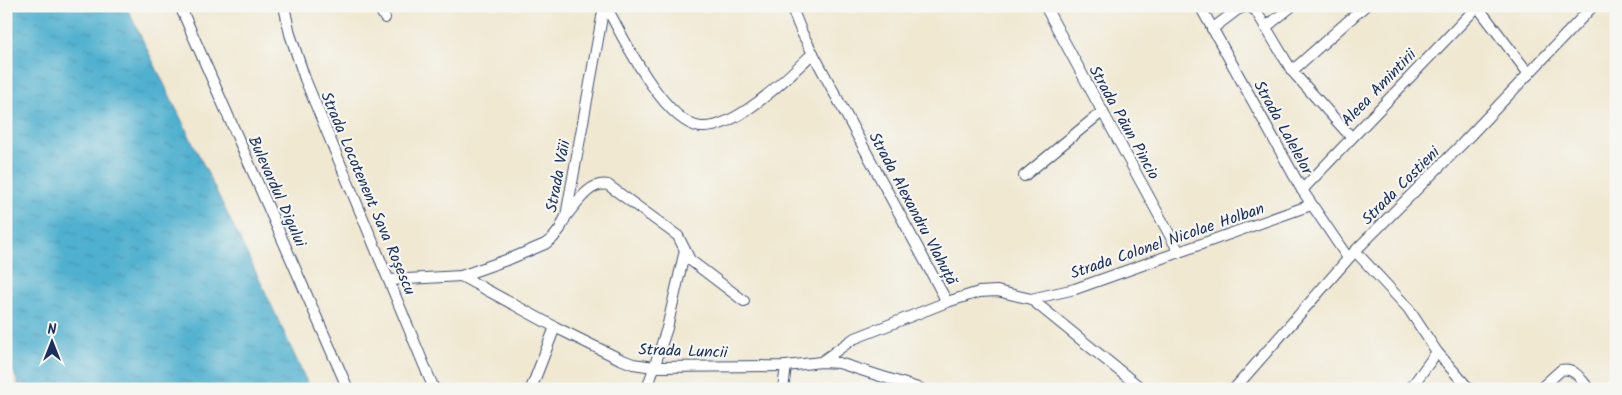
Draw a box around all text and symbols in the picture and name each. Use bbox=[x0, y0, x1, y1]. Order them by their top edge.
street label: Aleea Amintirii bbox=[1335, 43, 1424, 133]
street label: Strada Păun Pincio bbox=[1082, 61, 1166, 185]
street label: Strada Lalelelor bbox=[1246, 76, 1320, 181]
street label: Strada Locotenent Sava Roșescu bbox=[313, 88, 422, 300]
street label: Strada Alexandru Vlahuță bbox=[862, 128, 964, 291]
street label: Bulevardul Digului bbox=[241, 132, 313, 252]
street label: Strada Văii bbox=[539, 137, 578, 215]
street label: Strada Costieni bbox=[1356, 140, 1447, 231]
street label: Strada Colonel Nicolae Holban bbox=[1067, 196, 1268, 286]
north arrow bbox=[28, 318, 78, 368]
text: N bbox=[48, 319, 57, 341]
street label: Strada Luncii bbox=[638, 337, 729, 366]

